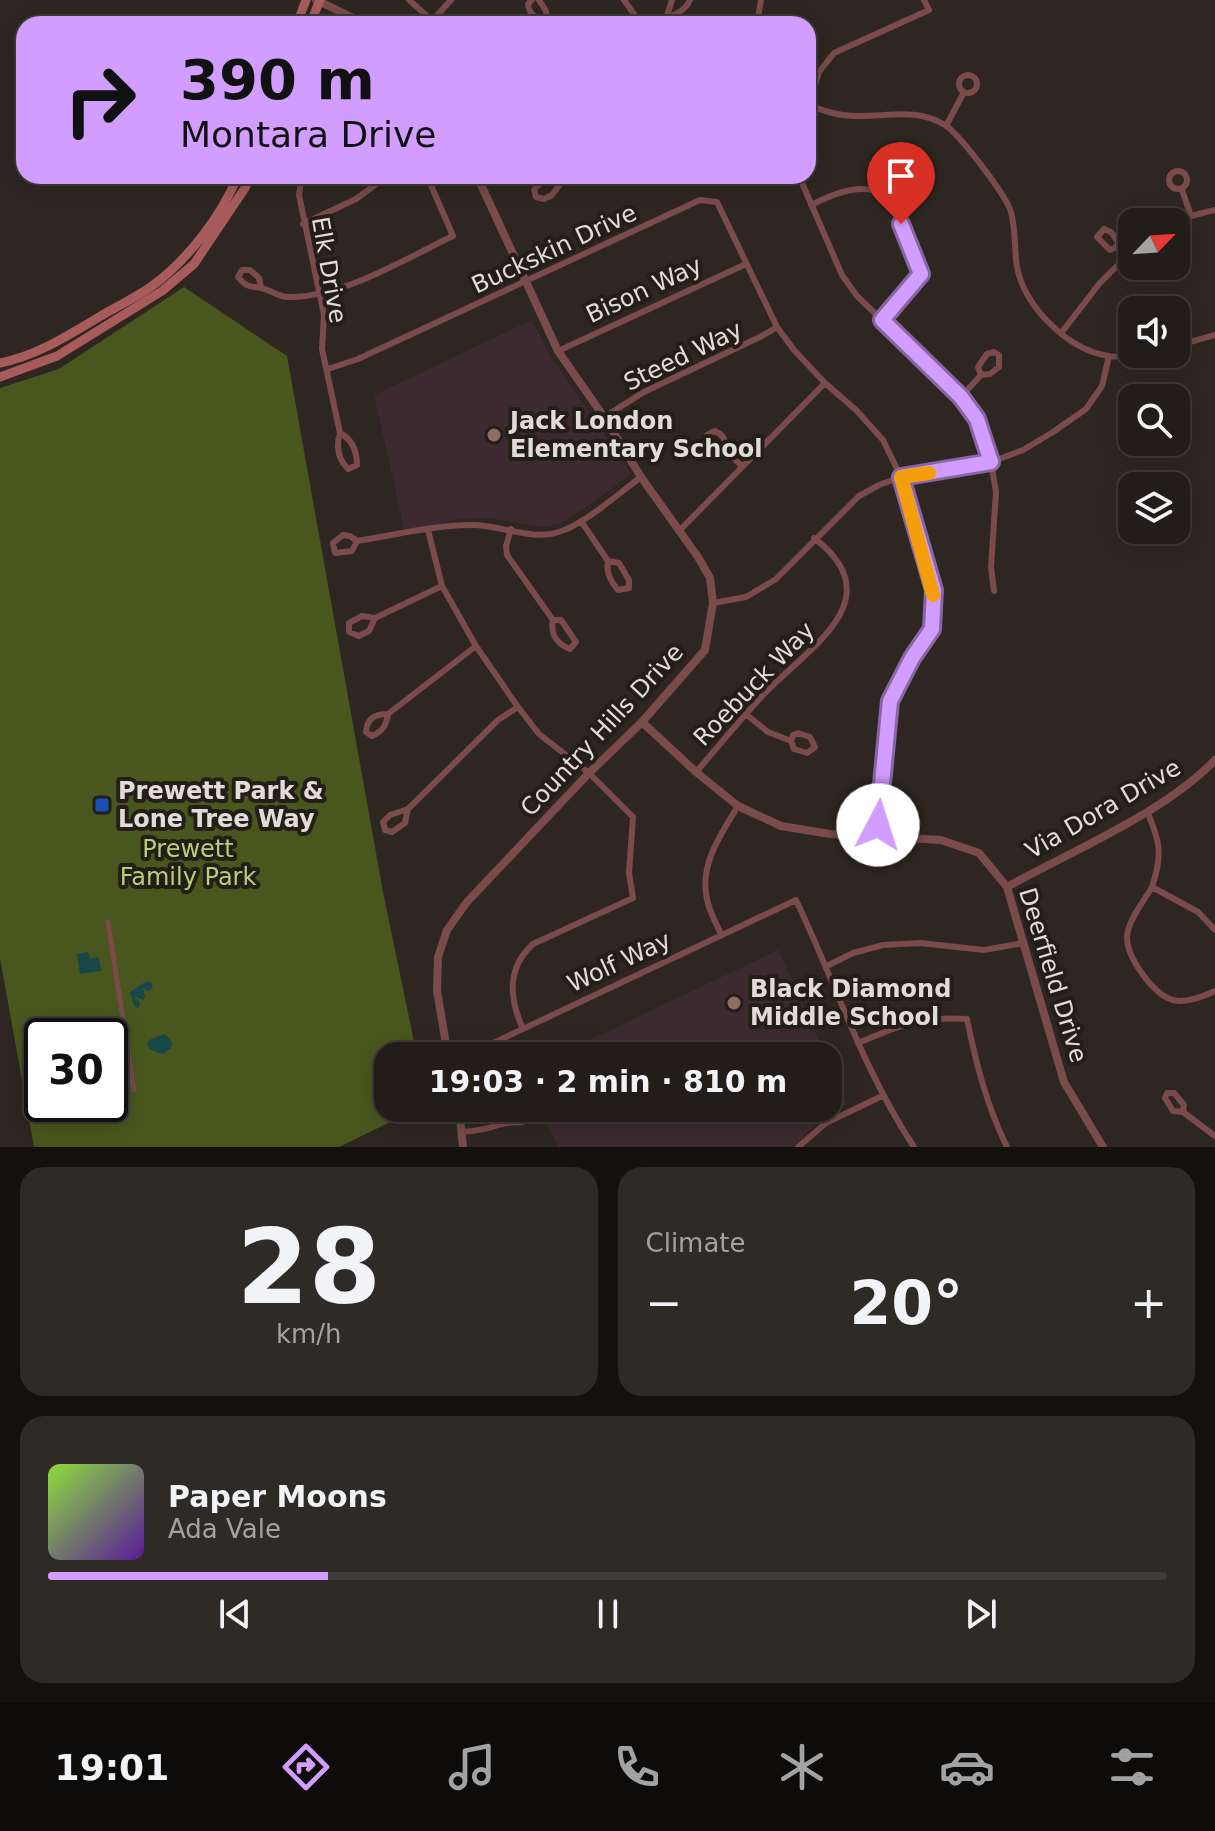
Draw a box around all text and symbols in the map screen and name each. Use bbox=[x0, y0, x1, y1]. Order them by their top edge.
text: 390 m bbox=[180, 47, 375, 112]
icon: right bbox=[48, 48, 152, 152]
text: Montara Drive bbox=[180, 114, 436, 155]
pin bbox=[867, 142, 935, 224]
icon: arrive bbox=[879, 154, 923, 198]
street label: Buckskin Drive bbox=[467, 199, 641, 299]
north arrow bbox=[1118, 208, 1190, 280]
map controls bbox=[1118, 208, 1190, 544]
street label: Elk Drive bbox=[306, 215, 352, 325]
street label: Bison Way bbox=[582, 251, 706, 329]
button: sound bbox=[1118, 296, 1190, 368]
street label: Steed Way bbox=[619, 315, 747, 397]
button: search bbox=[1118, 384, 1190, 456]
place label: Jack London Elementary School bbox=[508, 407, 763, 463]
marker: Jack London Elementary School bbox=[485, 426, 503, 444]
button: layers bbox=[1118, 472, 1190, 544]
street label: Roebuck Way bbox=[688, 616, 820, 752]
street label: Country Hills Drive bbox=[515, 638, 689, 822]
street label: Via Dora Drive bbox=[1021, 753, 1185, 865]
place label: Prewett Park & Lone Tree Way bbox=[118, 777, 324, 833]
position arrow bbox=[836, 783, 920, 867]
marker: Prewett Park & Lone Tree Way bbox=[93, 796, 111, 814]
park label: Prewett Family Park bbox=[120, 835, 256, 891]
street label: Deerfield Drive bbox=[1013, 884, 1093, 1066]
street label: Wolf Way bbox=[563, 926, 675, 998]
place label: Black Diamond Middle School bbox=[750, 975, 951, 1031]
marker: Black Diamond Middle School bbox=[725, 994, 743, 1012]
speed limit sign: 30 bbox=[24, 1018, 128, 1122]
text: 19:03 · 2 min · 810 m bbox=[429, 1064, 787, 1099]
text: 28 bbox=[236, 1206, 381, 1328]
text: Climate bbox=[646, 1228, 746, 1258]
text: 20° bbox=[850, 1268, 963, 1338]
text: − bbox=[646, 1277, 682, 1328]
text: + bbox=[1130, 1277, 1167, 1328]
text: km/h bbox=[276, 1319, 342, 1349]
text: Paper Moons bbox=[168, 1479, 387, 1514]
text: Ada Vale bbox=[168, 1514, 281, 1544]
icon: previous bbox=[213, 1592, 257, 1636]
icon: pause bbox=[586, 1592, 630, 1636]
icon: next bbox=[959, 1592, 1003, 1636]
icon: directions bbox=[278, 1739, 334, 1795]
icon: music bbox=[444, 1739, 500, 1795]
icon: phone bbox=[609, 1739, 665, 1795]
icon: climate bbox=[774, 1739, 830, 1795]
icon: car bbox=[939, 1739, 995, 1795]
icon: filters bbox=[1104, 1739, 1160, 1795]
text: 19:01 bbox=[55, 1747, 169, 1788]

